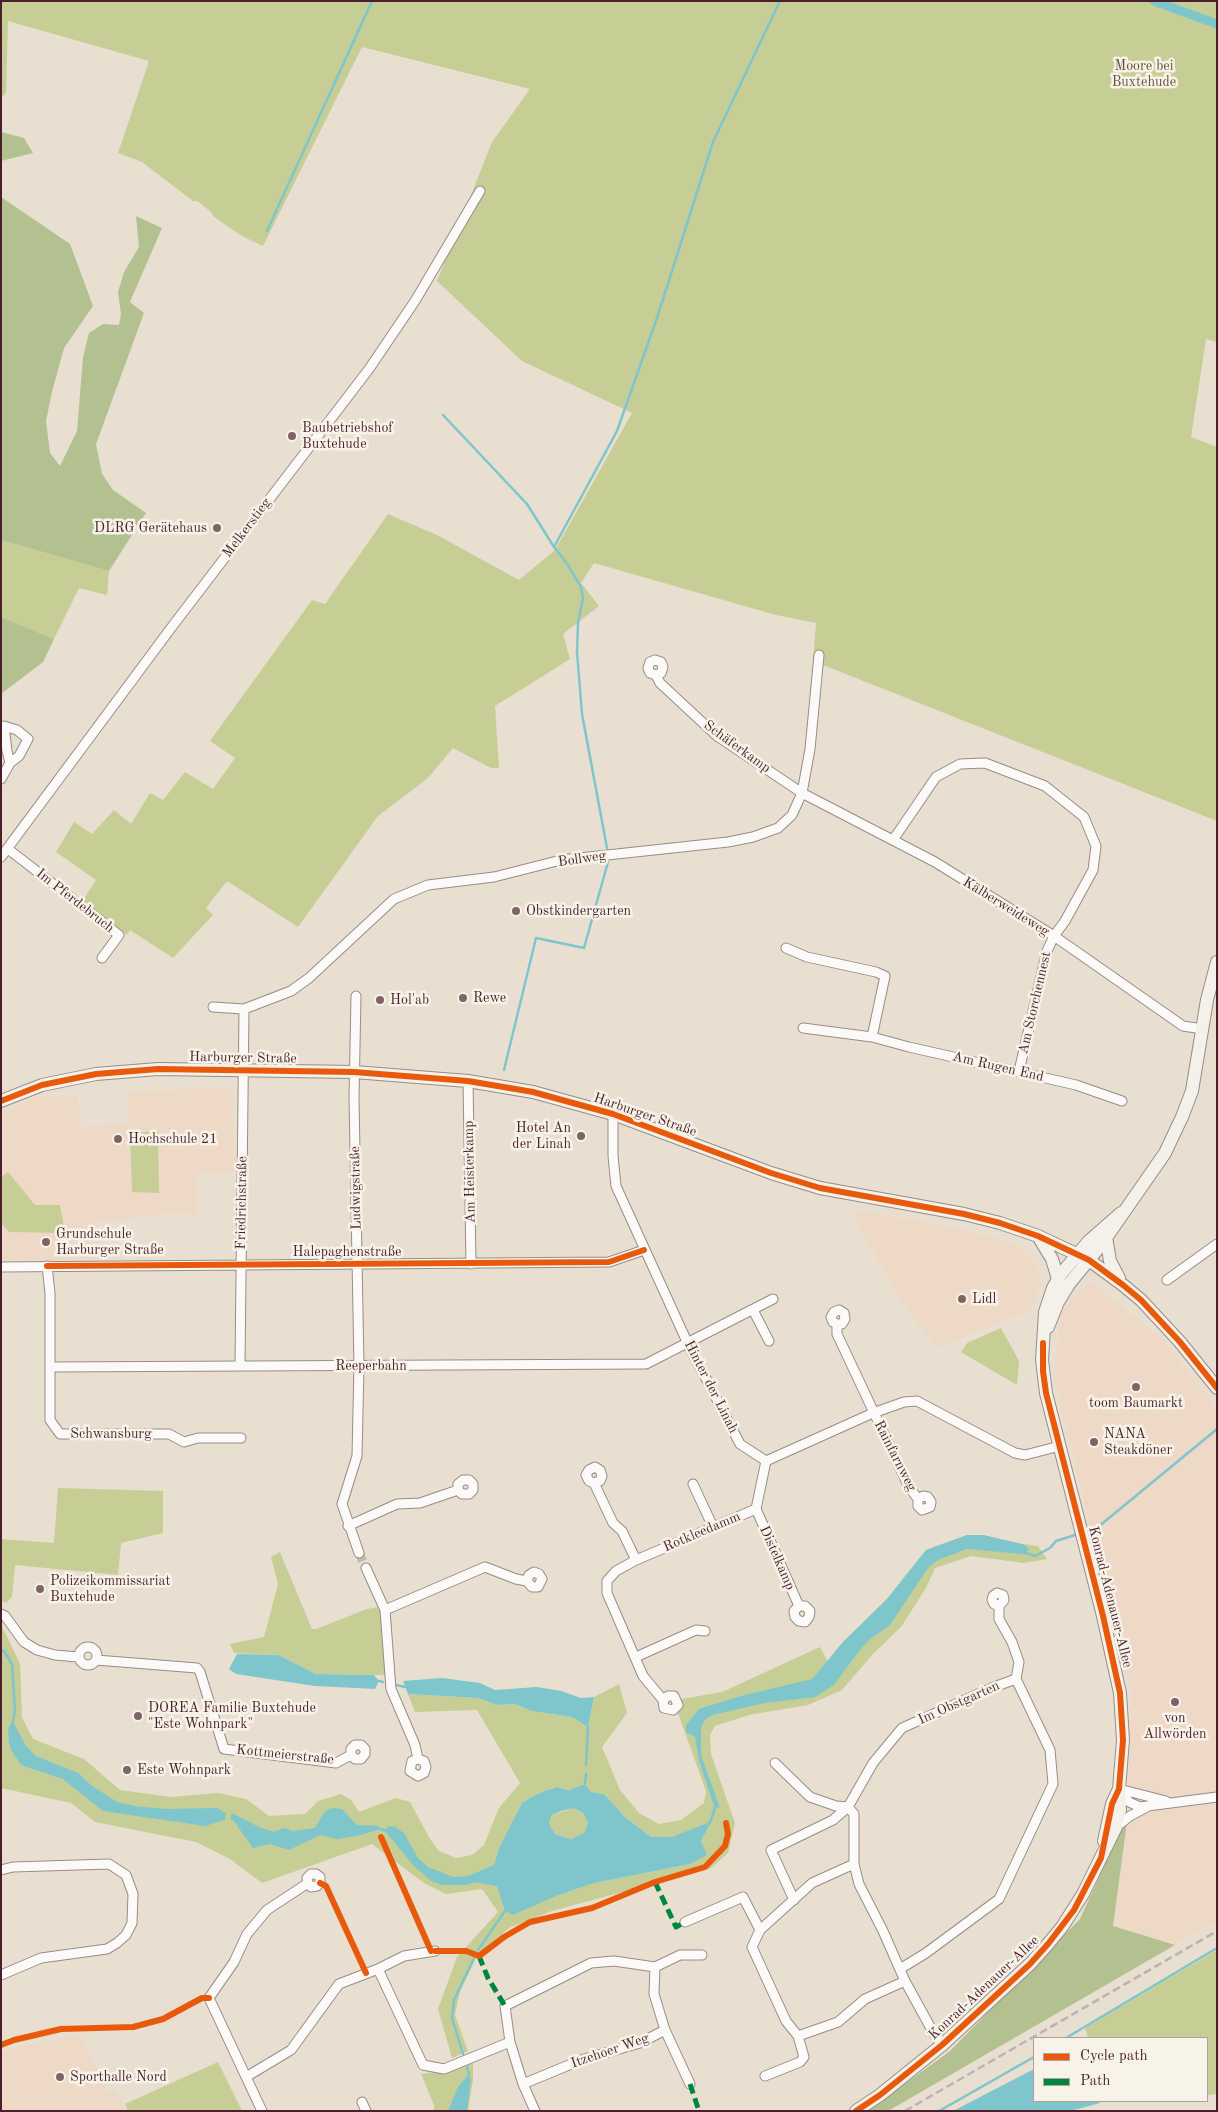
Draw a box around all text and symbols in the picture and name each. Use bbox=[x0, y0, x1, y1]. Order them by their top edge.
park label: Moore bei Buxtehude bbox=[1112, 58, 1176, 90]
place label: Baubetriebshof Buxtehude bbox=[302, 420, 393, 452]
marker: Baubetriebshof Buxtehude bbox=[286, 430, 298, 442]
street label: Melkerstieg bbox=[219, 495, 275, 561]
place label: DLRG Gerätehaus bbox=[94, 520, 207, 536]
marker: DLRG Gerätehaus bbox=[211, 522, 223, 534]
street label: Schäferkamp bbox=[700, 717, 774, 777]
street label: Bollweg bbox=[557, 847, 607, 871]
street label: Im Pferdebruch bbox=[33, 865, 117, 937]
street label: Kälberweideweg bbox=[960, 874, 1052, 940]
place label: Obstkindergarten bbox=[526, 903, 631, 919]
marker: Obstkindergarten bbox=[510, 905, 522, 917]
street label: Am Storchennest bbox=[1015, 950, 1055, 1056]
place label: Rewe bbox=[473, 990, 506, 1006]
place label: Hol'ab bbox=[390, 992, 429, 1008]
marker: Rewe bbox=[457, 992, 469, 1004]
marker: Hol'ab bbox=[374, 994, 386, 1006]
street label: Am Rugen End bbox=[951, 1048, 1045, 1086]
street label: Harburger Straße bbox=[189, 1049, 297, 1067]
street label: Harburger Straße bbox=[591, 1090, 699, 1140]
place label: Hotel An der Linah bbox=[512, 1120, 571, 1152]
street label: Am Heisterkamp bbox=[461, 1121, 479, 1223]
marker: Hotel An der Linah bbox=[575, 1130, 587, 1142]
place label: Hochschule 21 bbox=[128, 1131, 217, 1147]
marker: Hochschule 21 bbox=[112, 1133, 124, 1145]
street label: Ludwigstraße bbox=[347, 1146, 365, 1230]
street label: Friedrichstraße bbox=[233, 1156, 251, 1250]
place label: Grundschule Harburger Straße bbox=[56, 1226, 164, 1258]
marker: Grundschule Harburger Straße bbox=[40, 1236, 52, 1248]
street label: Halepaghenstraße bbox=[293, 1244, 401, 1260]
place label: Lidl bbox=[972, 1291, 996, 1307]
marker: Lidl bbox=[956, 1293, 968, 1305]
street label: Hinter der Linah bbox=[680, 1338, 742, 1436]
street label: Reeperbahn bbox=[335, 1358, 407, 1374]
marker: toom Baumarkt bbox=[1130, 1381, 1142, 1393]
place label: toom Baumarkt bbox=[1089, 1395, 1183, 1411]
street label: Rainfarnweg bbox=[870, 1418, 920, 1494]
street label: Schwansburg bbox=[70, 1426, 152, 1442]
place label: NANA Steakdöner bbox=[1104, 1426, 1172, 1458]
marker: NANA Steakdöner bbox=[1088, 1436, 1100, 1448]
street label: Rotkleedamm bbox=[661, 1508, 743, 1556]
street label: Distelkamp bbox=[755, 1523, 799, 1593]
street label: Konrad-Adenauer-Allee bbox=[1084, 1525, 1136, 1669]
place label: Polizeikommissariat Buxtehude bbox=[50, 1573, 170, 1605]
marker: Polizeikommissariat Buxtehude bbox=[34, 1583, 46, 1595]
street label: Im Obstgarten bbox=[916, 1678, 1002, 1728]
marker: von Allwörden bbox=[1169, 1696, 1181, 1708]
place label: DOREA Familie Buxtehude "Este Wohnpark" bbox=[148, 1700, 316, 1732]
marker: DOREA Familie Buxtehude "Este Wohnpark" bbox=[132, 1710, 144, 1722]
place label: von Allwörden bbox=[1144, 1710, 1206, 1742]
street label: Kottmeierstraße bbox=[235, 1742, 335, 1768]
place label: Este Wohnpark bbox=[137, 1762, 231, 1778]
marker: Este Wohnpark bbox=[121, 1764, 133, 1776]
street label: Konrad-Adenauer-Allee bbox=[925, 1932, 1043, 2044]
street label: Itzehoer Weg bbox=[569, 2030, 651, 2072]
legend bbox=[1033, 2037, 1208, 2102]
text: Cycle path bbox=[1080, 2049, 1148, 2064]
place label: Sporthalle Nord bbox=[70, 2069, 167, 2085]
marker: Sporthalle Nord bbox=[54, 2071, 66, 2083]
text: Path bbox=[1080, 2074, 1110, 2089]

